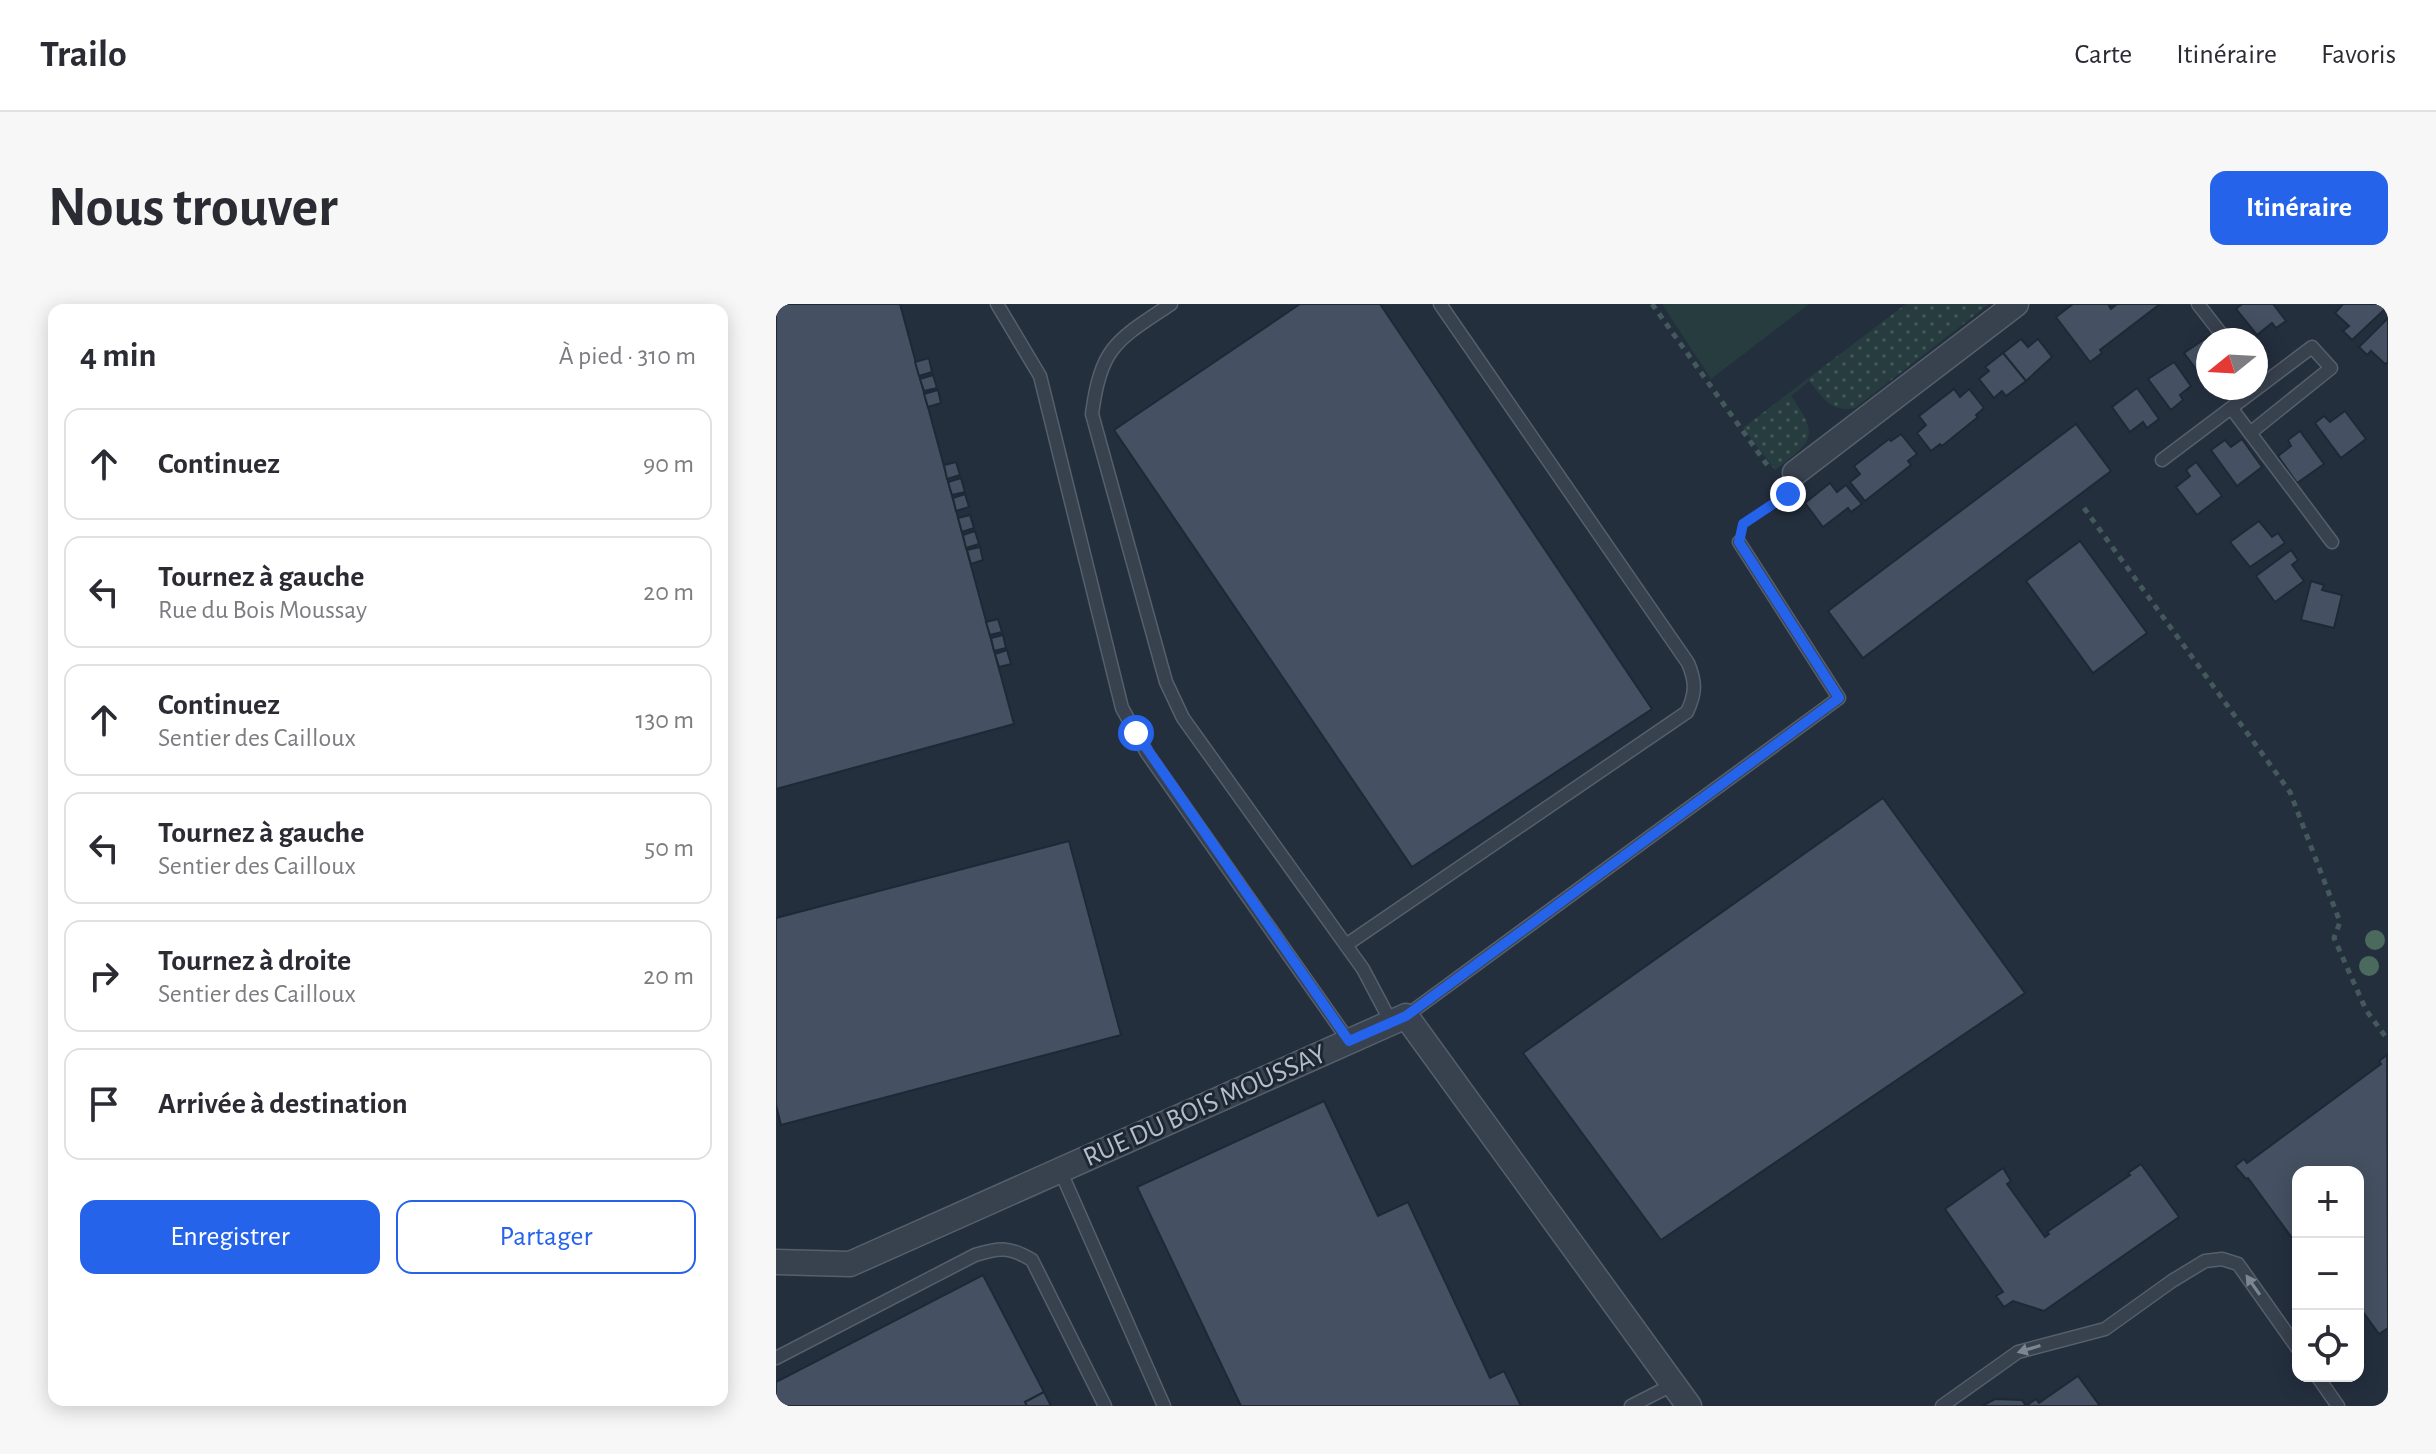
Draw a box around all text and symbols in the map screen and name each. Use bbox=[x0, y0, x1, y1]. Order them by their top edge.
text: Trailo bbox=[40, 36, 127, 74]
text: Carte bbox=[2075, 41, 2132, 69]
text: Itinéraire bbox=[2176, 41, 2277, 69]
text: Favoris bbox=[2321, 41, 2396, 69]
button: Itinéraire bbox=[2210, 171, 2388, 245]
text: Nous trouver bbox=[48, 180, 338, 236]
north arrow bbox=[2196, 328, 2268, 400]
text: 4 min bbox=[80, 339, 157, 373]
text: À pied · 310 m bbox=[559, 343, 696, 369]
icon: ahead bbox=[82, 442, 126, 486]
text: Continuez bbox=[158, 449, 280, 479]
text: 90 m bbox=[643, 451, 694, 477]
route end bbox=[1770, 476, 1806, 512]
text: Tournez à gauche bbox=[158, 562, 365, 592]
icon: left bbox=[82, 570, 126, 614]
text: 20 m bbox=[643, 579, 694, 605]
text: Rue du Bois Moussay bbox=[158, 597, 367, 623]
text: Continuez bbox=[158, 690, 280, 720]
icon: ahead bbox=[82, 698, 126, 742]
text: 130 m bbox=[636, 707, 694, 733]
route start bbox=[1118, 715, 1154, 751]
text: Sentier des Cailloux bbox=[158, 725, 356, 751]
text: Tournez à gauche bbox=[158, 818, 365, 848]
icon: left bbox=[82, 826, 126, 870]
text: 50 m bbox=[644, 835, 694, 861]
text: Sentier des Cailloux bbox=[158, 853, 356, 879]
text: Tournez à droite bbox=[158, 946, 351, 976]
icon: right bbox=[82, 954, 126, 998]
text: 20 m bbox=[643, 963, 694, 989]
text: Sentier des Cailloux bbox=[158, 981, 356, 1007]
street label: RUE DU BOIS MOUSSAY bbox=[1079, 1040, 1331, 1172]
icon: arrive bbox=[82, 1082, 126, 1126]
text: Arrivée à destination bbox=[158, 1089, 408, 1119]
map controls bbox=[2292, 1166, 2364, 1382]
button: + bbox=[2292, 1166, 2364, 1238]
button: Enregistrer bbox=[80, 1200, 380, 1274]
button: Partager bbox=[396, 1200, 696, 1274]
button: − bbox=[2292, 1238, 2364, 1310]
one-way arrow bbox=[2246, 1275, 2261, 1296]
button: locate bbox=[2292, 1310, 2364, 1382]
one-way arrow bbox=[2016, 1343, 2040, 1356]

